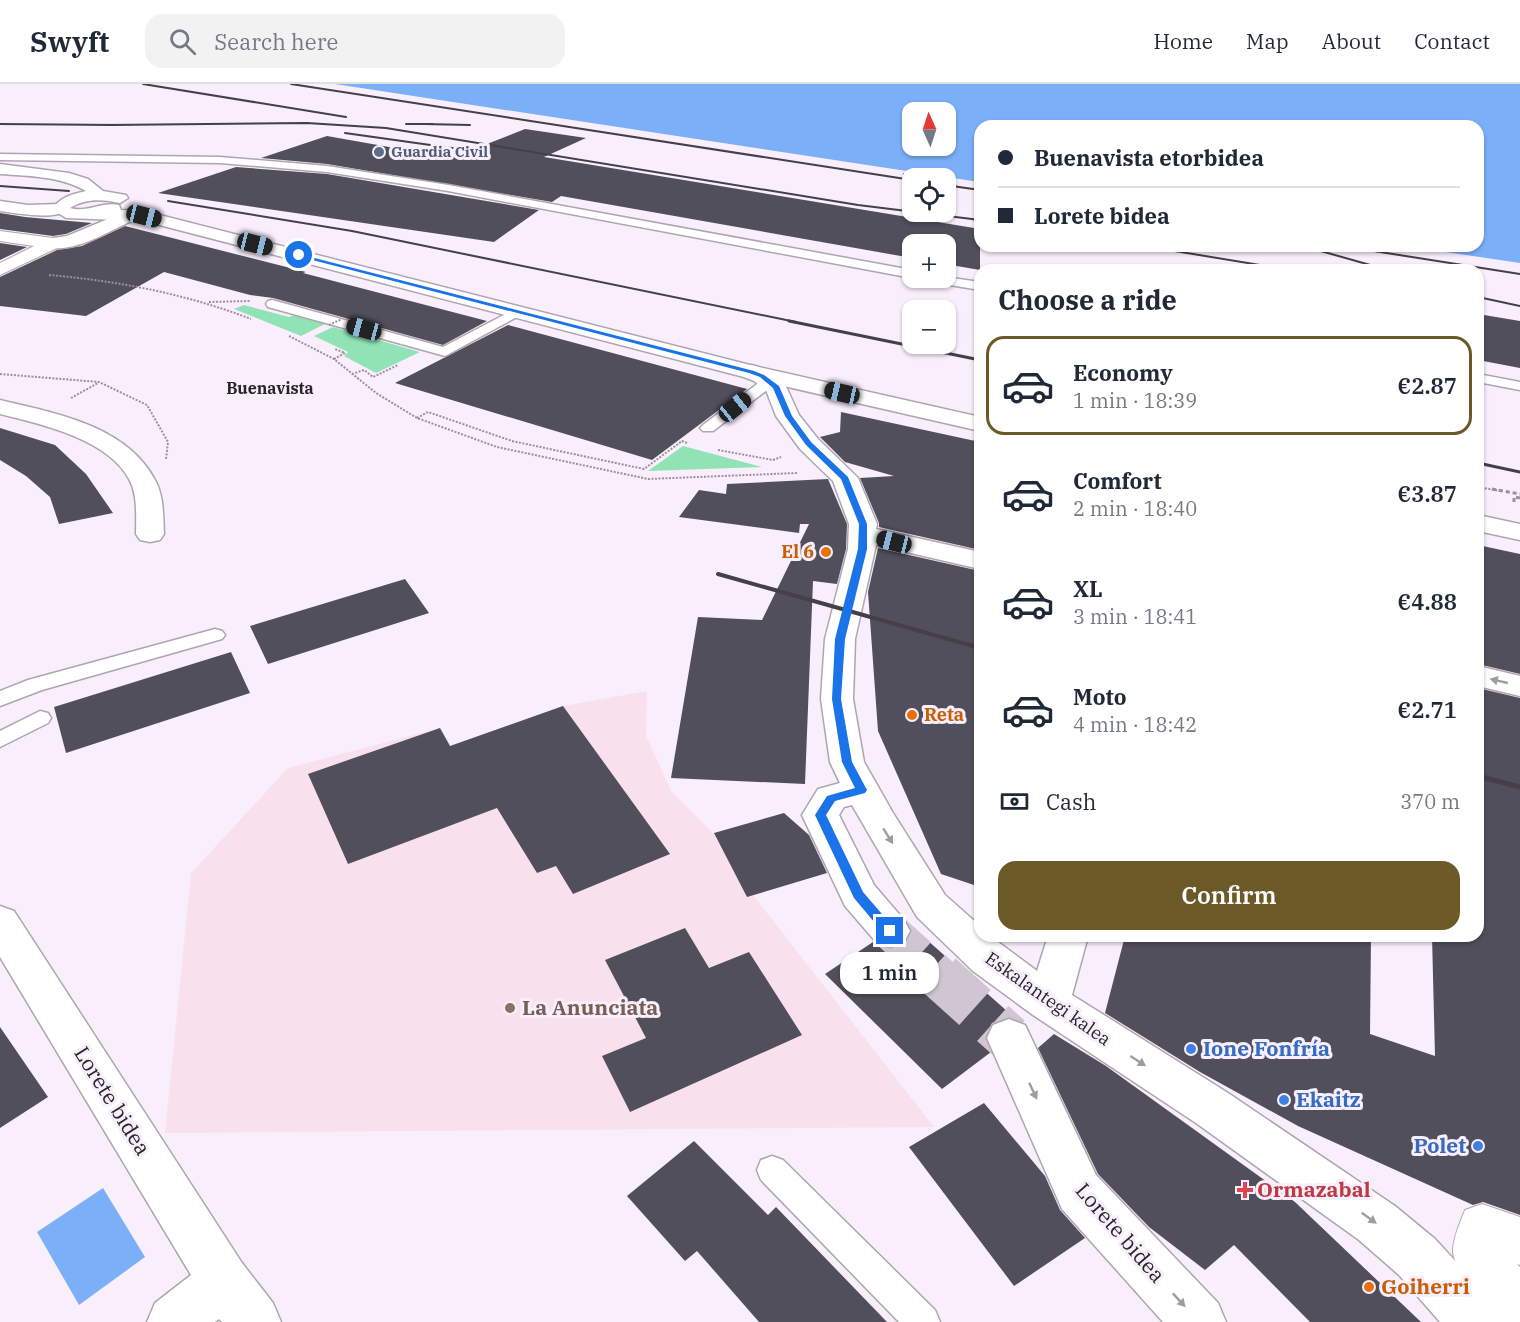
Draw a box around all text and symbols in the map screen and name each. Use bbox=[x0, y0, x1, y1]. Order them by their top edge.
search box bbox=[145, 14, 565, 68]
text: Swyft bbox=[30, 23, 109, 60]
icon: search bbox=[166, 25, 199, 58]
text: Search here bbox=[214, 27, 338, 56]
text: Home bbox=[1153, 27, 1213, 55]
text: Map bbox=[1246, 27, 1289, 55]
text: About bbox=[1322, 27, 1381, 55]
text: Contact bbox=[1414, 27, 1490, 55]
north arrow bbox=[902, 102, 956, 156]
map controls bbox=[902, 102, 956, 354]
place label: Guardia Civil bbox=[391, 142, 488, 161]
text: Buenavista etorbidea bbox=[1034, 143, 1264, 172]
marker: Guardia Civil bbox=[372, 145, 386, 159]
button: locate bbox=[902, 168, 956, 222]
text: Lorete bidea bbox=[1034, 201, 1170, 230]
car bbox=[124, 203, 164, 229]
car bbox=[235, 231, 275, 257]
button: + bbox=[902, 234, 956, 288]
route start bbox=[285, 241, 312, 268]
text: Choose a ride bbox=[998, 282, 1177, 317]
button: − bbox=[902, 300, 956, 354]
car bbox=[344, 316, 384, 342]
text: Economy bbox=[1073, 358, 1173, 387]
icon: car bbox=[1001, 359, 1055, 413]
text: €2.87 bbox=[1398, 371, 1457, 400]
district label: Buenavista bbox=[226, 378, 314, 398]
car bbox=[822, 380, 862, 406]
text: 1 min · 18:39 bbox=[1073, 387, 1197, 414]
car bbox=[715, 389, 755, 425]
text: Comfort bbox=[1073, 466, 1162, 495]
icon: car bbox=[1001, 467, 1055, 521]
text: €3.87 bbox=[1398, 479, 1457, 508]
text: 2 min · 18:40 bbox=[1073, 495, 1197, 522]
car bbox=[874, 529, 914, 555]
place label: El 6 bbox=[781, 540, 814, 563]
marker: El 6 bbox=[819, 545, 833, 559]
text: XL bbox=[1073, 574, 1103, 603]
icon: car bbox=[1001, 575, 1055, 629]
text: €4.88 bbox=[1398, 587, 1457, 616]
text: 3 min · 18:41 bbox=[1073, 603, 1197, 630]
one-way arrow bbox=[1489, 676, 1508, 685]
text: Moto bbox=[1073, 682, 1127, 711]
icon: car bbox=[1001, 683, 1055, 737]
text: €2.71 bbox=[1398, 695, 1457, 724]
place label: Reta bbox=[924, 703, 964, 726]
marker: Reta bbox=[905, 708, 919, 722]
text: 4 min · 18:42 bbox=[1073, 711, 1197, 738]
icon: cash bbox=[998, 785, 1031, 818]
text: Cash bbox=[1046, 787, 1097, 816]
text: 370 m bbox=[1400, 788, 1460, 815]
one-way arrow bbox=[882, 828, 893, 844]
button: Confirm bbox=[998, 861, 1460, 930]
route end bbox=[876, 917, 903, 944]
street label: Eskalantegi kalea bbox=[981, 947, 1116, 1051]
callout: 1 min bbox=[840, 952, 940, 994]
text: 1 min bbox=[862, 959, 917, 986]
place label: La Anunciata bbox=[522, 993, 658, 1021]
marker: La Anunciata bbox=[503, 1001, 517, 1015]
place label: Ione Fonfría bbox=[1203, 1034, 1330, 1062]
street label: Lorete bidea bbox=[68, 1041, 157, 1160]
marker: Ione Fonfría bbox=[1184, 1042, 1198, 1056]
one-way arrow bbox=[1130, 1055, 1146, 1066]
one-way arrow bbox=[1028, 1083, 1037, 1100]
place label: Ekaitz bbox=[1296, 1085, 1361, 1113]
marker: Ekaitz bbox=[1277, 1093, 1291, 1107]
place label: Polet bbox=[1413, 1131, 1466, 1159]
marker: Polet bbox=[1471, 1139, 1485, 1153]
place label: Ormazabal bbox=[1257, 1175, 1371, 1203]
street label: Lorete bidea bbox=[1070, 1177, 1172, 1288]
marker: Ormazabal bbox=[1238, 1183, 1252, 1197]
one-way arrow bbox=[1360, 1212, 1376, 1224]
place label: Goiherri bbox=[1381, 1272, 1470, 1300]
marker: Goiherri bbox=[1362, 1280, 1376, 1294]
one-way arrow bbox=[1172, 1292, 1185, 1307]

